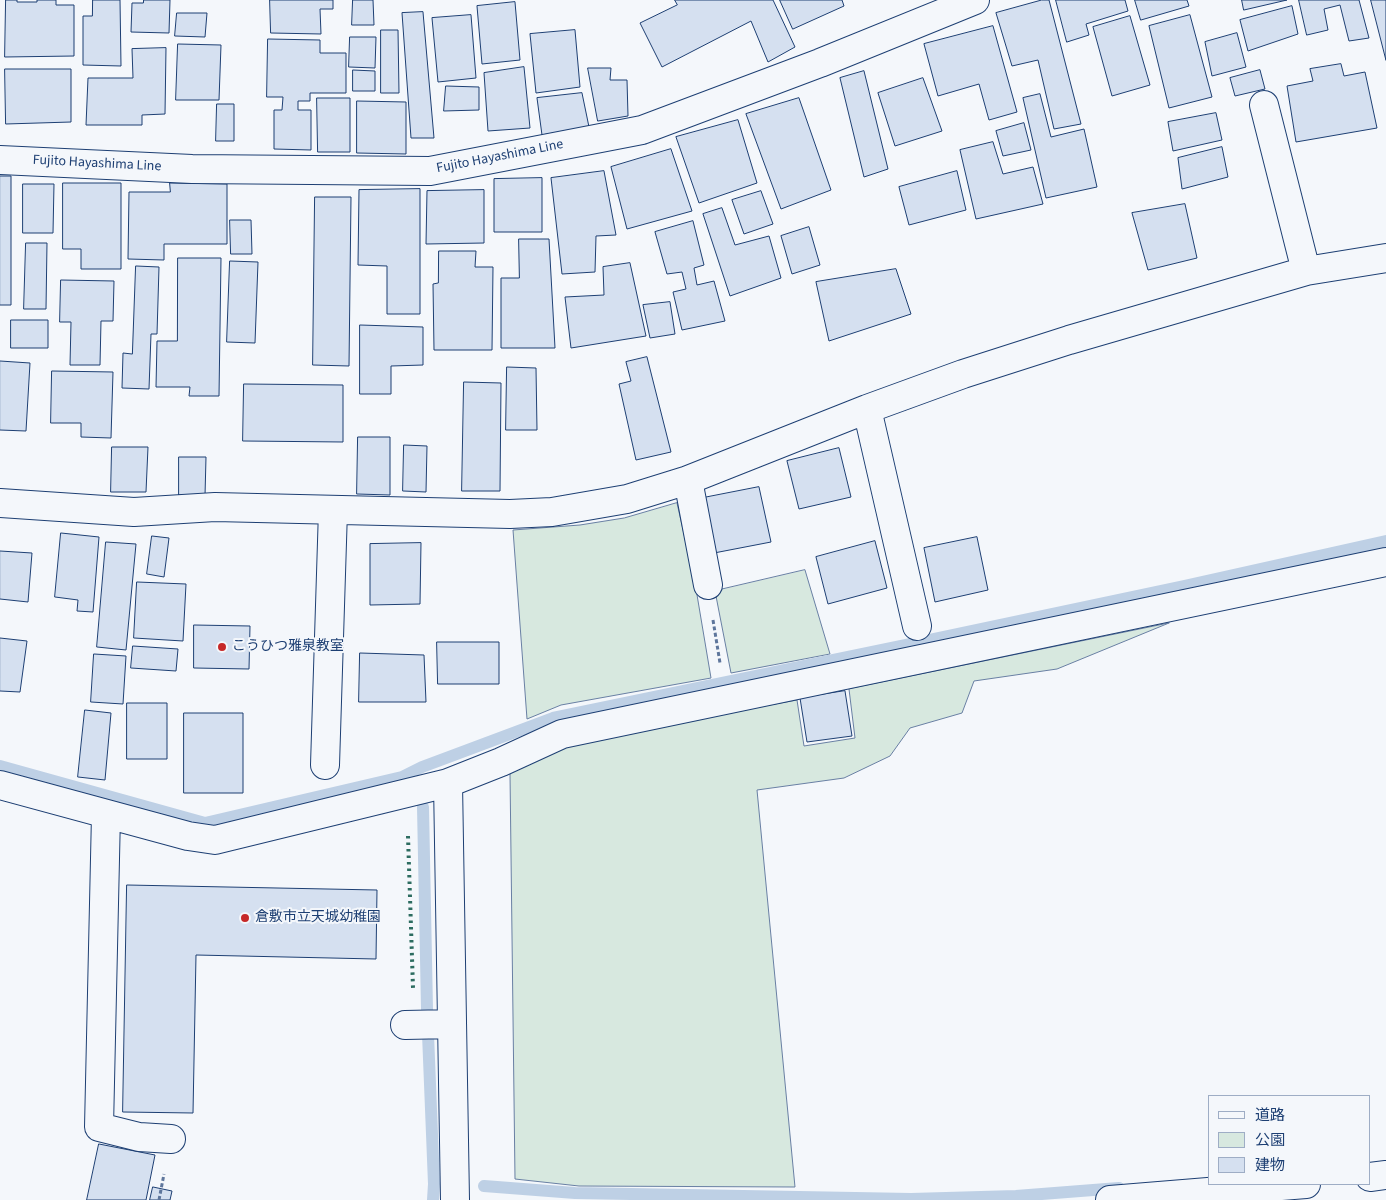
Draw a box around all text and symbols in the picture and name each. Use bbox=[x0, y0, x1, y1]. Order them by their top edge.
street label: Fujito Hayashima Line bbox=[435, 136, 565, 178]
street label: Fujito Hayashima Line bbox=[32, 152, 162, 176]
place label: こうひつ雅泉教室 bbox=[232, 639, 344, 655]
marker: こうひつ雅泉教室 bbox=[216, 641, 228, 653]
place label: 倉敷市立天城幼稚園 bbox=[255, 910, 381, 926]
marker: 倉敷市立天城幼稚園 bbox=[239, 912, 251, 924]
legend bbox=[1208, 1095, 1371, 1185]
text: 道路 bbox=[1255, 1105, 1285, 1126]
text: 公園 bbox=[1255, 1130, 1285, 1151]
text: 建物 bbox=[1255, 1155, 1285, 1176]

